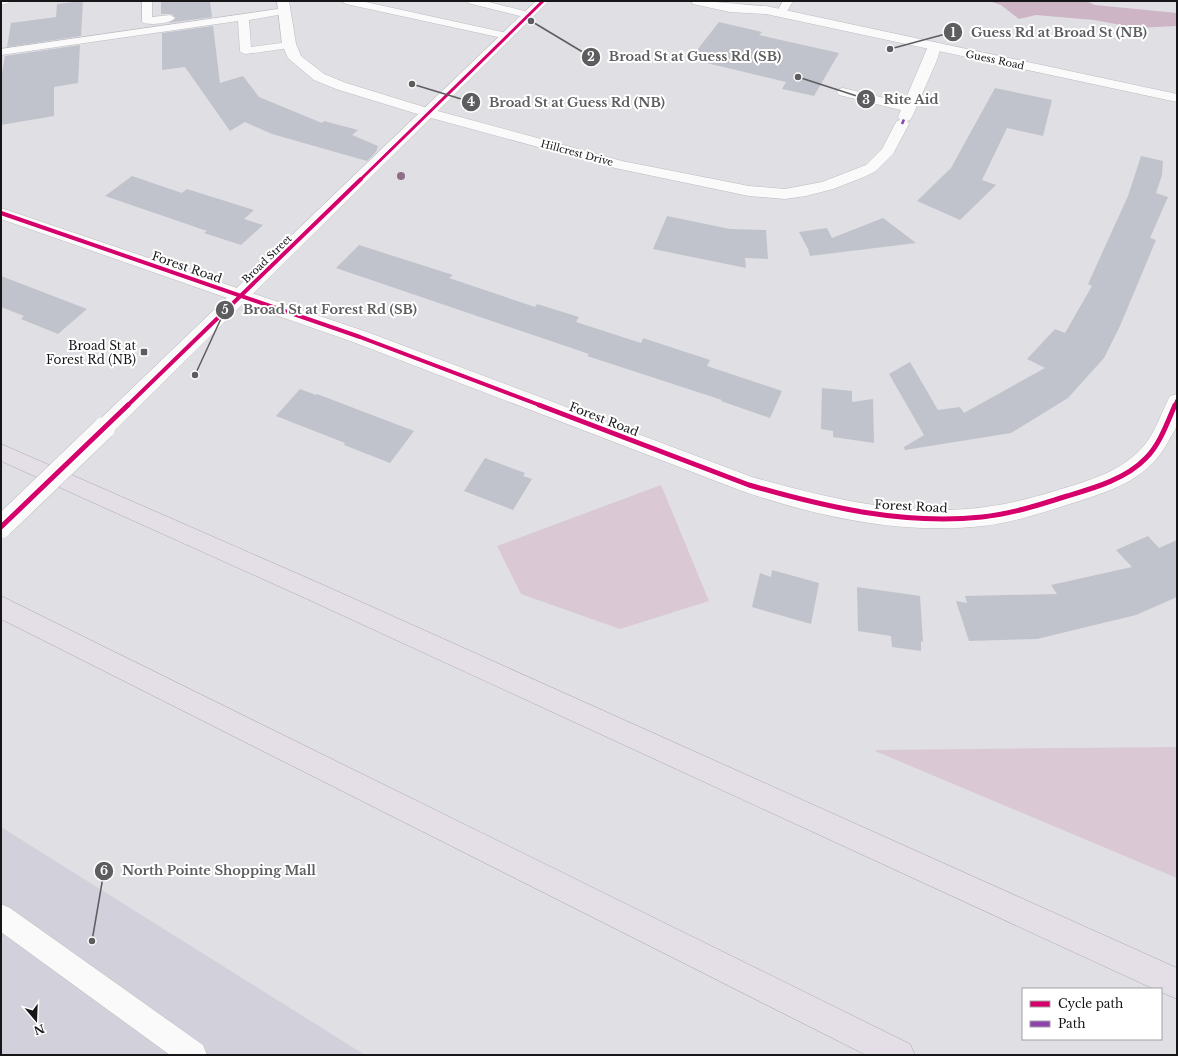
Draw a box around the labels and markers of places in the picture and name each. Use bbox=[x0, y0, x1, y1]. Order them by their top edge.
callout: Guess Rd at Broad St (NB) bbox=[943, 20, 1155, 45]
callout: Broad St at Guess Rd (SB) bbox=[581, 44, 790, 69]
callout: Rite Aid bbox=[856, 87, 947, 112]
callout: Broad St at Guess Rd (NB) bbox=[461, 90, 673, 115]
callout: Broad St at Forest Rd (SB) bbox=[215, 297, 425, 322]
place label: Broad St at Forest Rd (NB) bbox=[46, 338, 136, 367]
marker: Broad St at Forest Rd (NB) bbox=[139, 347, 149, 357]
callout: North Pointe Shopping Mall bbox=[94, 858, 324, 883]

